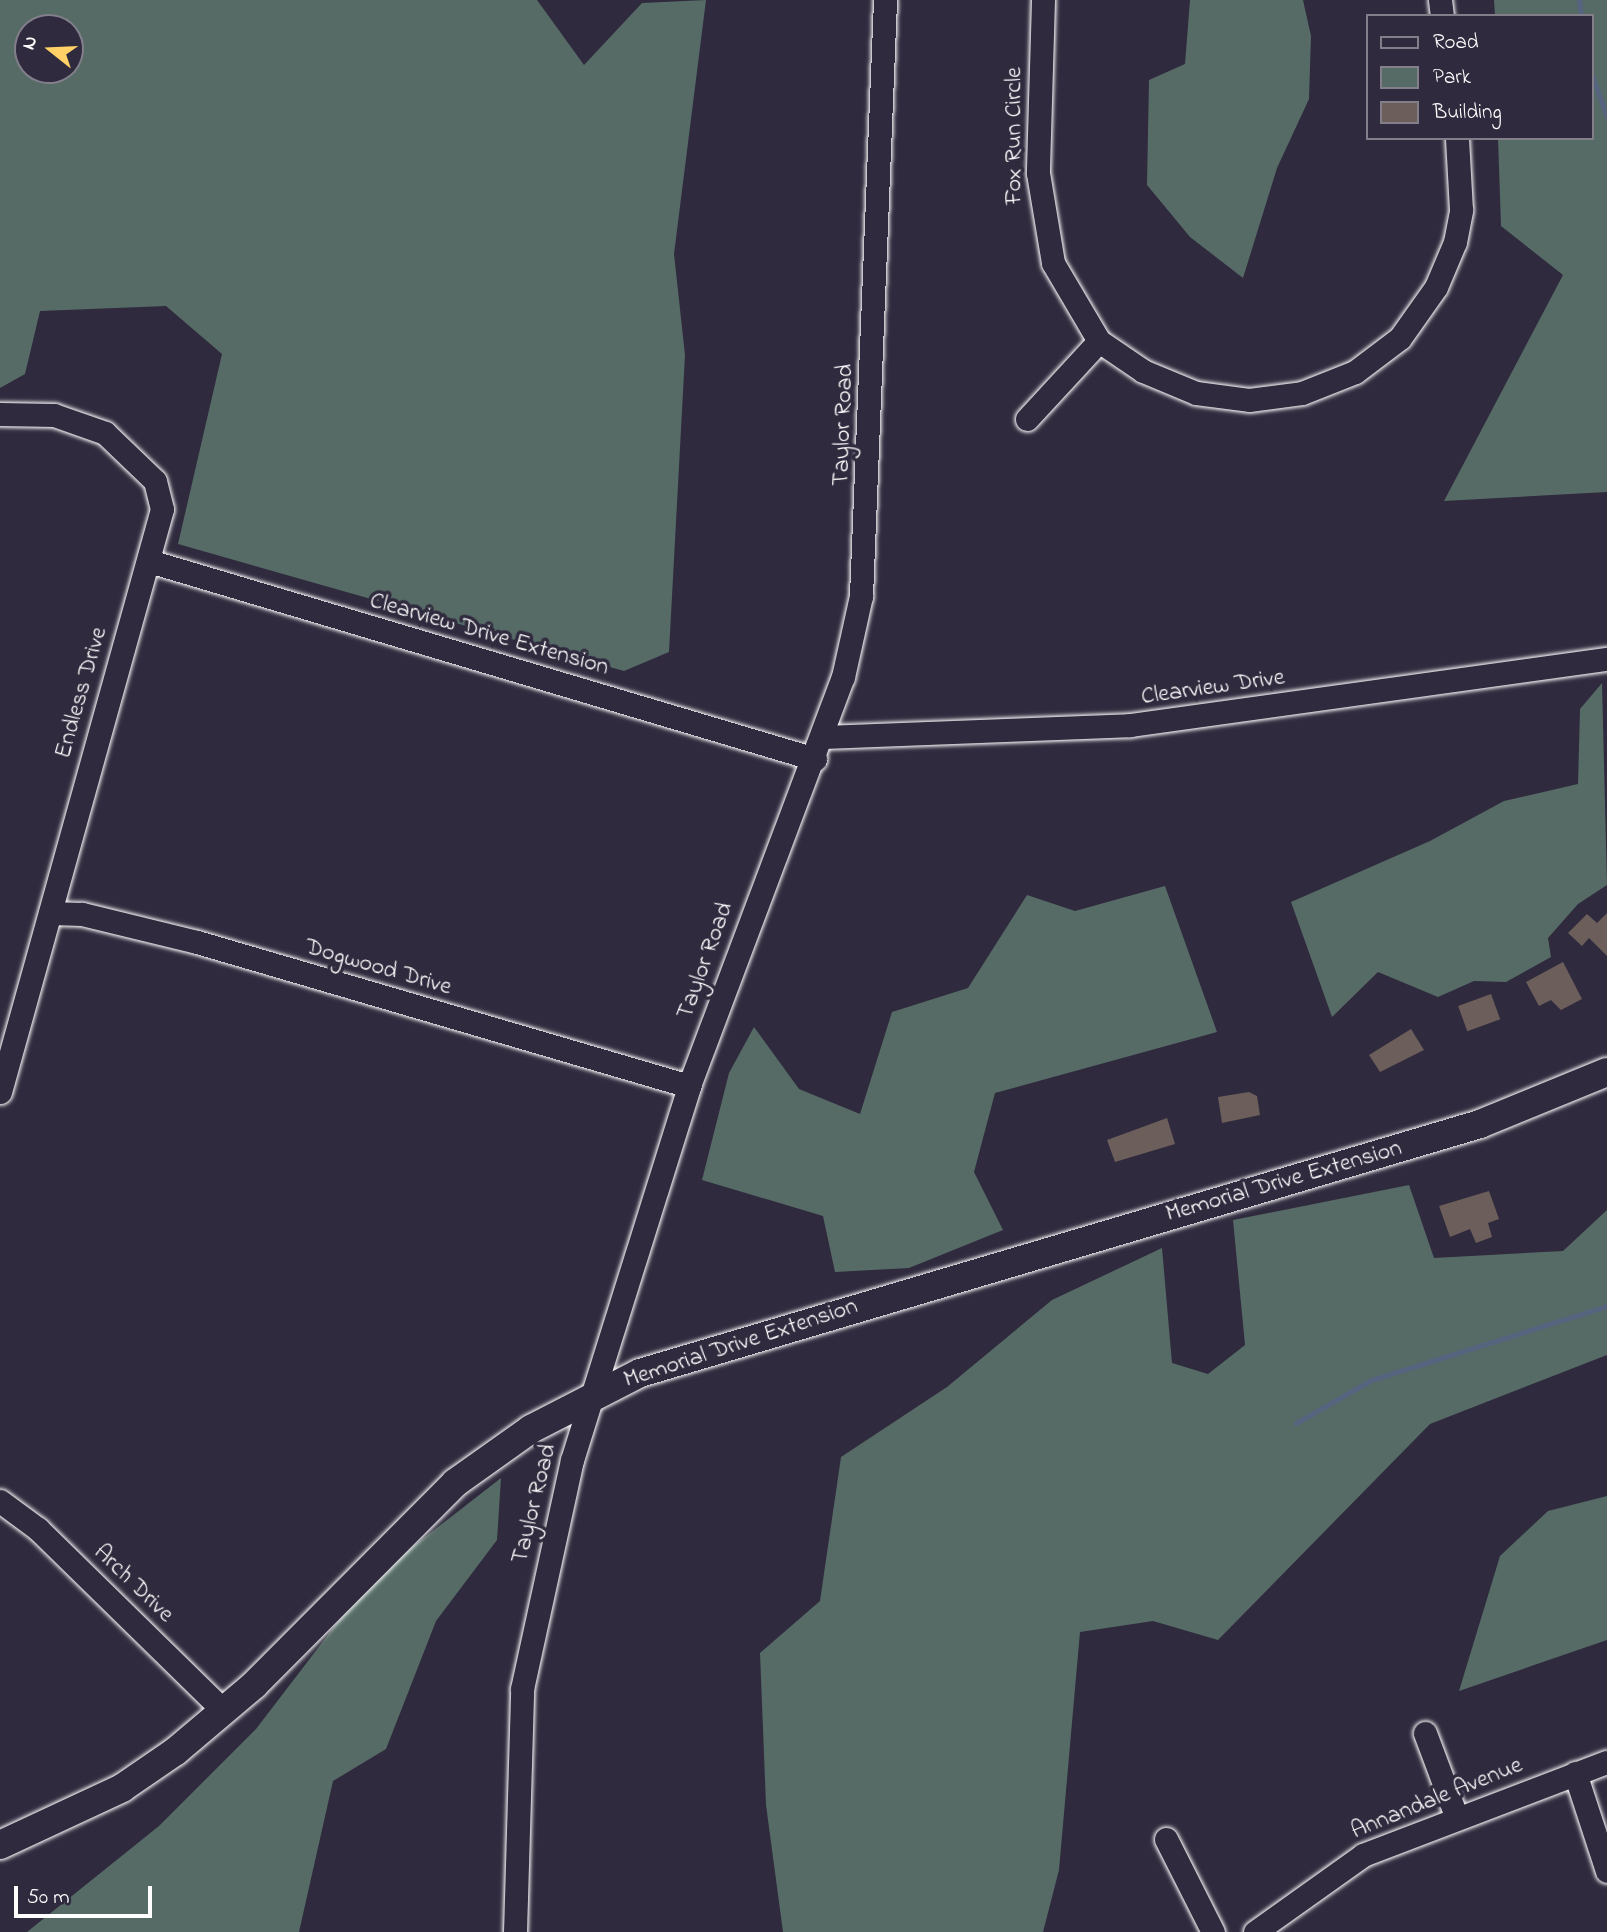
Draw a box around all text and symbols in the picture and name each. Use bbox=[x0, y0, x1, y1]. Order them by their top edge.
north arrow bbox=[14, 14, 84, 84]
legend bbox=[1366, 14, 1593, 140]
text: Road bbox=[1433, 28, 1479, 58]
text: N bbox=[16, 33, 45, 53]
text: Park bbox=[1433, 63, 1471, 93]
street label: Fox Run Circle bbox=[1001, 67, 1029, 205]
text: Building bbox=[1433, 98, 1502, 128]
street label: Taylor Road bbox=[827, 363, 861, 487]
street label: Clearview Drive Extension bbox=[366, 587, 612, 683]
street label: Endless Drive bbox=[50, 624, 114, 762]
street label: Clearview Drive bbox=[1139, 664, 1287, 712]
street label: Taylor Road bbox=[672, 899, 740, 1023]
street label: Dogwood Drive bbox=[301, 933, 455, 1003]
street label: Memorial Drive Extension bbox=[1163, 1135, 1405, 1229]
street label: Memorial Drive Extension bbox=[620, 1293, 862, 1395]
street label: Taylor Road bbox=[506, 1441, 564, 1567]
street label: Arch Drive bbox=[87, 1539, 179, 1629]
street label: Annandale Avenue bbox=[1347, 1752, 1527, 1846]
scale bar bbox=[18, 1872, 156, 1916]
text: 50 m bbox=[27, 1883, 70, 1913]

